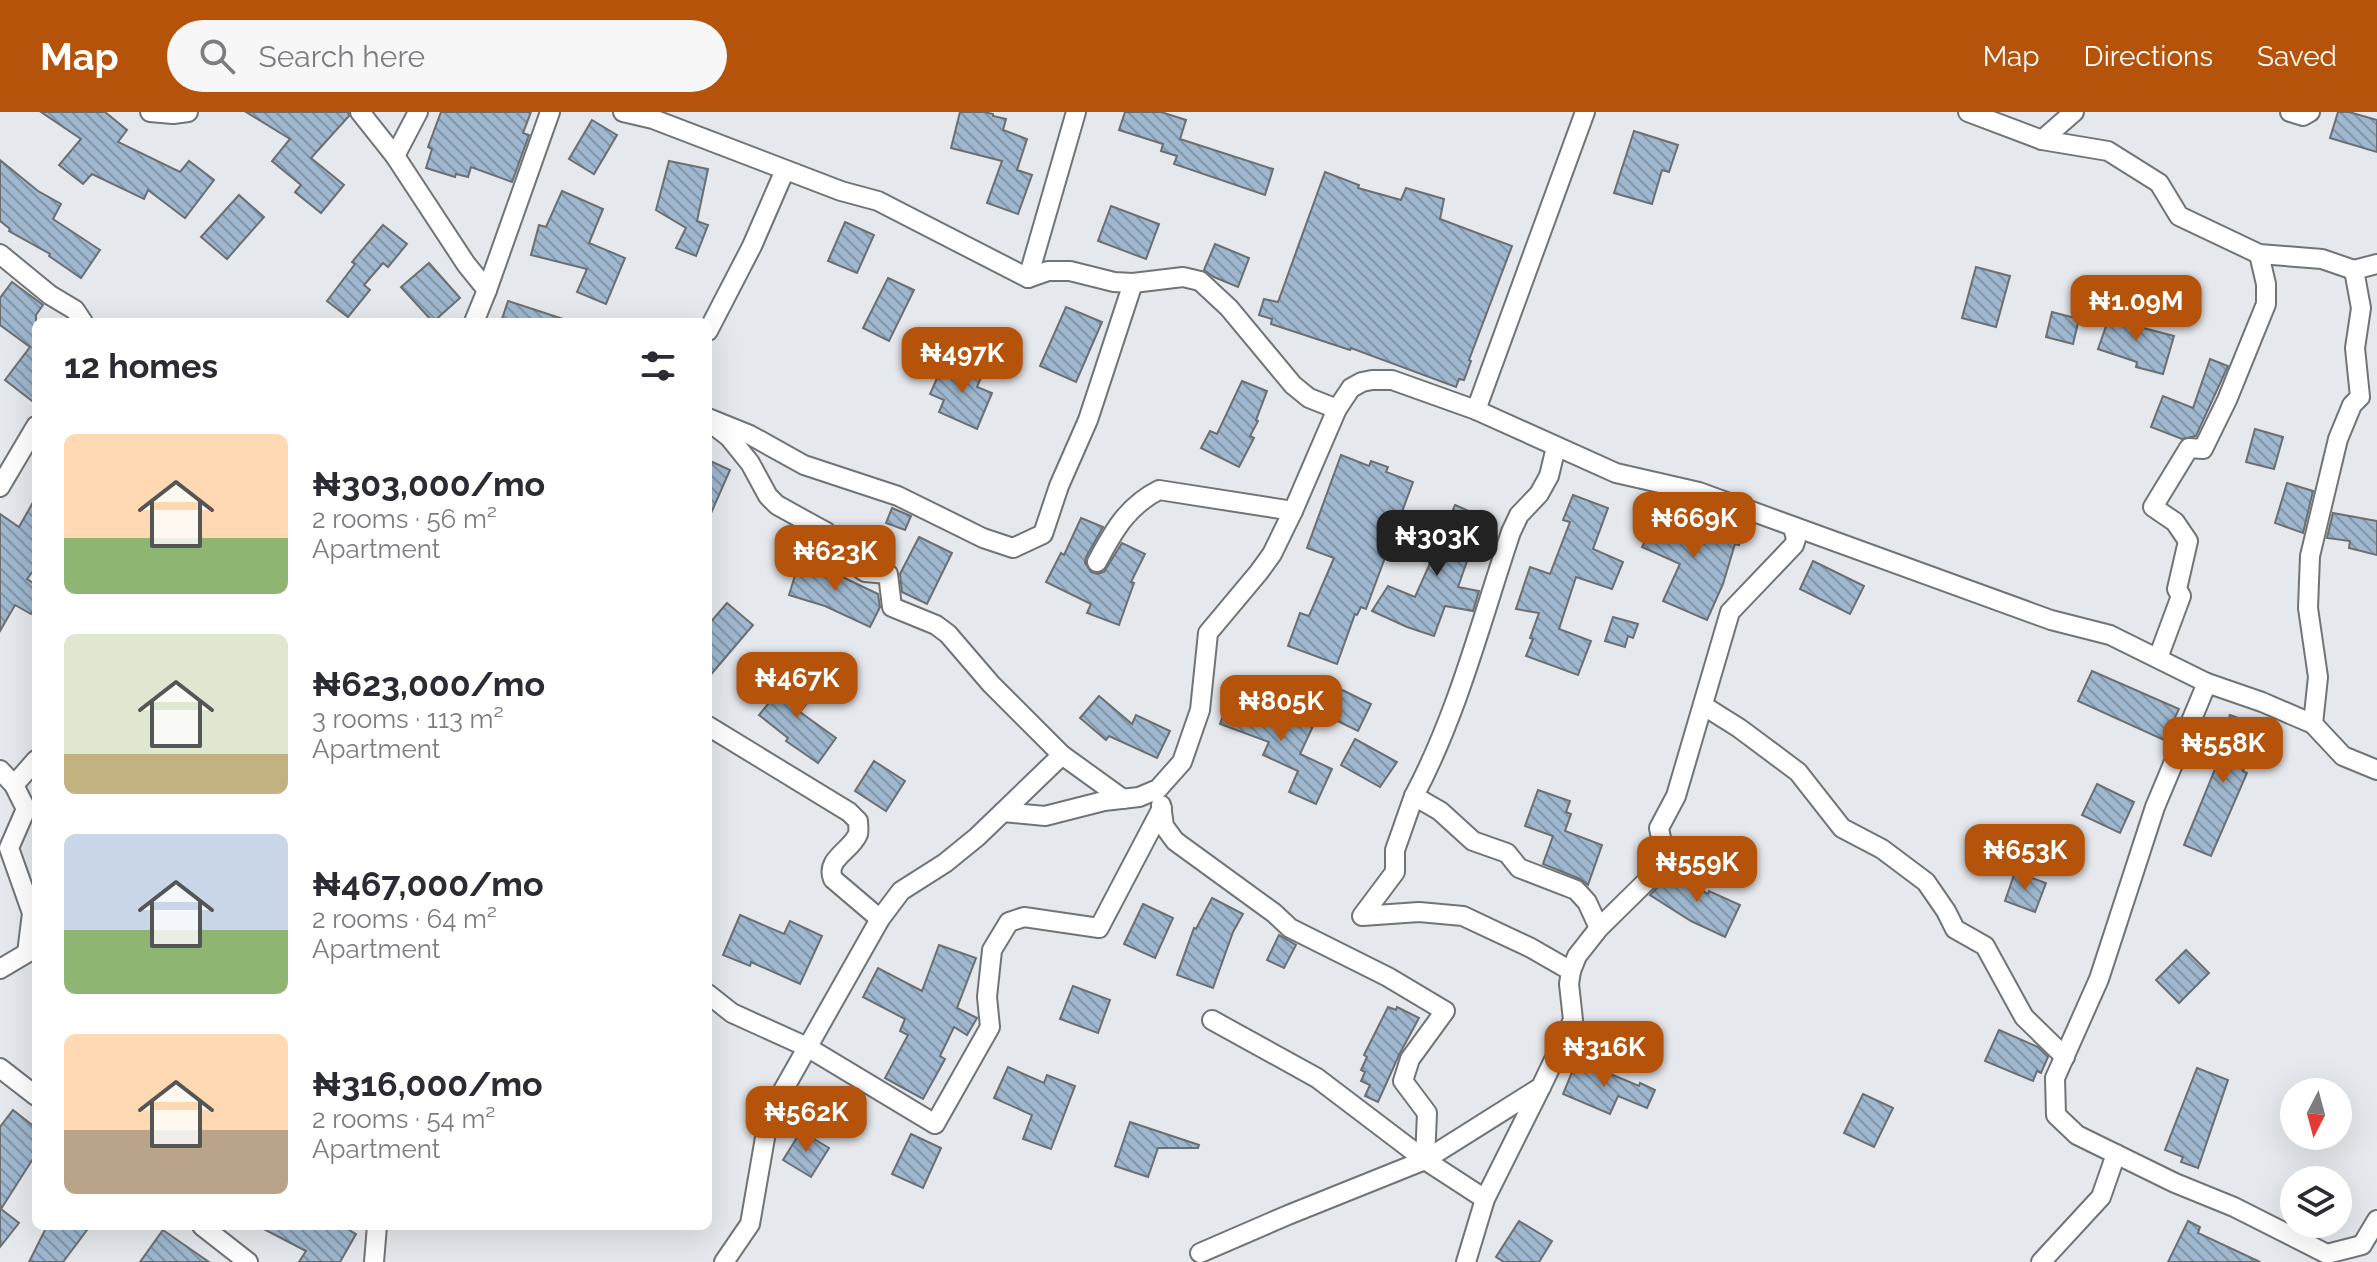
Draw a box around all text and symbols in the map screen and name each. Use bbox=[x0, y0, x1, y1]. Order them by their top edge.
search box bbox=[167, 20, 727, 92]
text: Map bbox=[40, 34, 119, 79]
icon: search bbox=[195, 34, 239, 78]
text: Search here bbox=[259, 39, 425, 74]
text: Map bbox=[1983, 40, 2040, 73]
text: Directions bbox=[2084, 40, 2213, 73]
text: Saved bbox=[2257, 40, 2337, 73]
pin: ₦1.09M bbox=[2071, 275, 2201, 343]
text: ₦1.09M bbox=[2089, 286, 2183, 316]
pin: ₦497K bbox=[906, 327, 1018, 395]
text: ₦497K bbox=[920, 338, 1004, 368]
icon: filters bbox=[636, 344, 680, 388]
text: 12 homes bbox=[64, 346, 218, 386]
text: ₦303,000/mo bbox=[312, 464, 545, 504]
icon: home bbox=[128, 466, 224, 562]
pin: ₦669K bbox=[1638, 492, 1750, 560]
text: ₦669K bbox=[1651, 503, 1737, 533]
text: 2 rooms · 56 m² bbox=[312, 504, 497, 534]
pin: ₦303K bbox=[1381, 510, 1493, 578]
text: ₦303K bbox=[1395, 521, 1479, 551]
pin: ₦623K bbox=[779, 525, 891, 593]
text: Apartment bbox=[312, 534, 441, 564]
text: ₦623K bbox=[793, 536, 877, 566]
pin: ₦467K bbox=[741, 652, 853, 720]
text: ₦467K bbox=[755, 663, 840, 693]
text: ₦623,000/mo bbox=[312, 664, 545, 704]
icon: home bbox=[128, 666, 224, 762]
pin: ₦805K bbox=[1225, 675, 1337, 743]
text: ₦805K bbox=[1238, 686, 1324, 716]
text: 3 rooms · 113 m² bbox=[312, 704, 504, 734]
pin: ₦558K bbox=[2167, 717, 2279, 785]
text: ₦558K bbox=[2181, 728, 2265, 758]
text: Apartment bbox=[312, 734, 441, 764]
pin: ₦653K bbox=[1969, 824, 2081, 892]
text: ₦653K bbox=[1983, 835, 2067, 865]
pin: ₦559K bbox=[1641, 836, 1753, 904]
text: ₦559K bbox=[1655, 847, 1739, 877]
text: ₦467,000/mo bbox=[312, 864, 544, 904]
icon: home bbox=[128, 866, 224, 962]
text: 2 rooms · 64 m² bbox=[312, 904, 497, 934]
text: Apartment bbox=[312, 934, 441, 964]
pin: ₦316K bbox=[1548, 1021, 1660, 1089]
text: ₦316K bbox=[1563, 1032, 1645, 1062]
text: ₦316,000/mo bbox=[312, 1064, 543, 1104]
icon: home bbox=[128, 1066, 224, 1162]
north arrow bbox=[2280, 1078, 2352, 1150]
map controls bbox=[2280, 1078, 2352, 1238]
pin: ₦562K bbox=[750, 1086, 862, 1154]
text: ₦562K bbox=[764, 1097, 848, 1127]
text: 2 rooms · 54 m² bbox=[312, 1104, 495, 1134]
text: Apartment bbox=[312, 1134, 441, 1164]
button: layers bbox=[2280, 1166, 2352, 1238]

